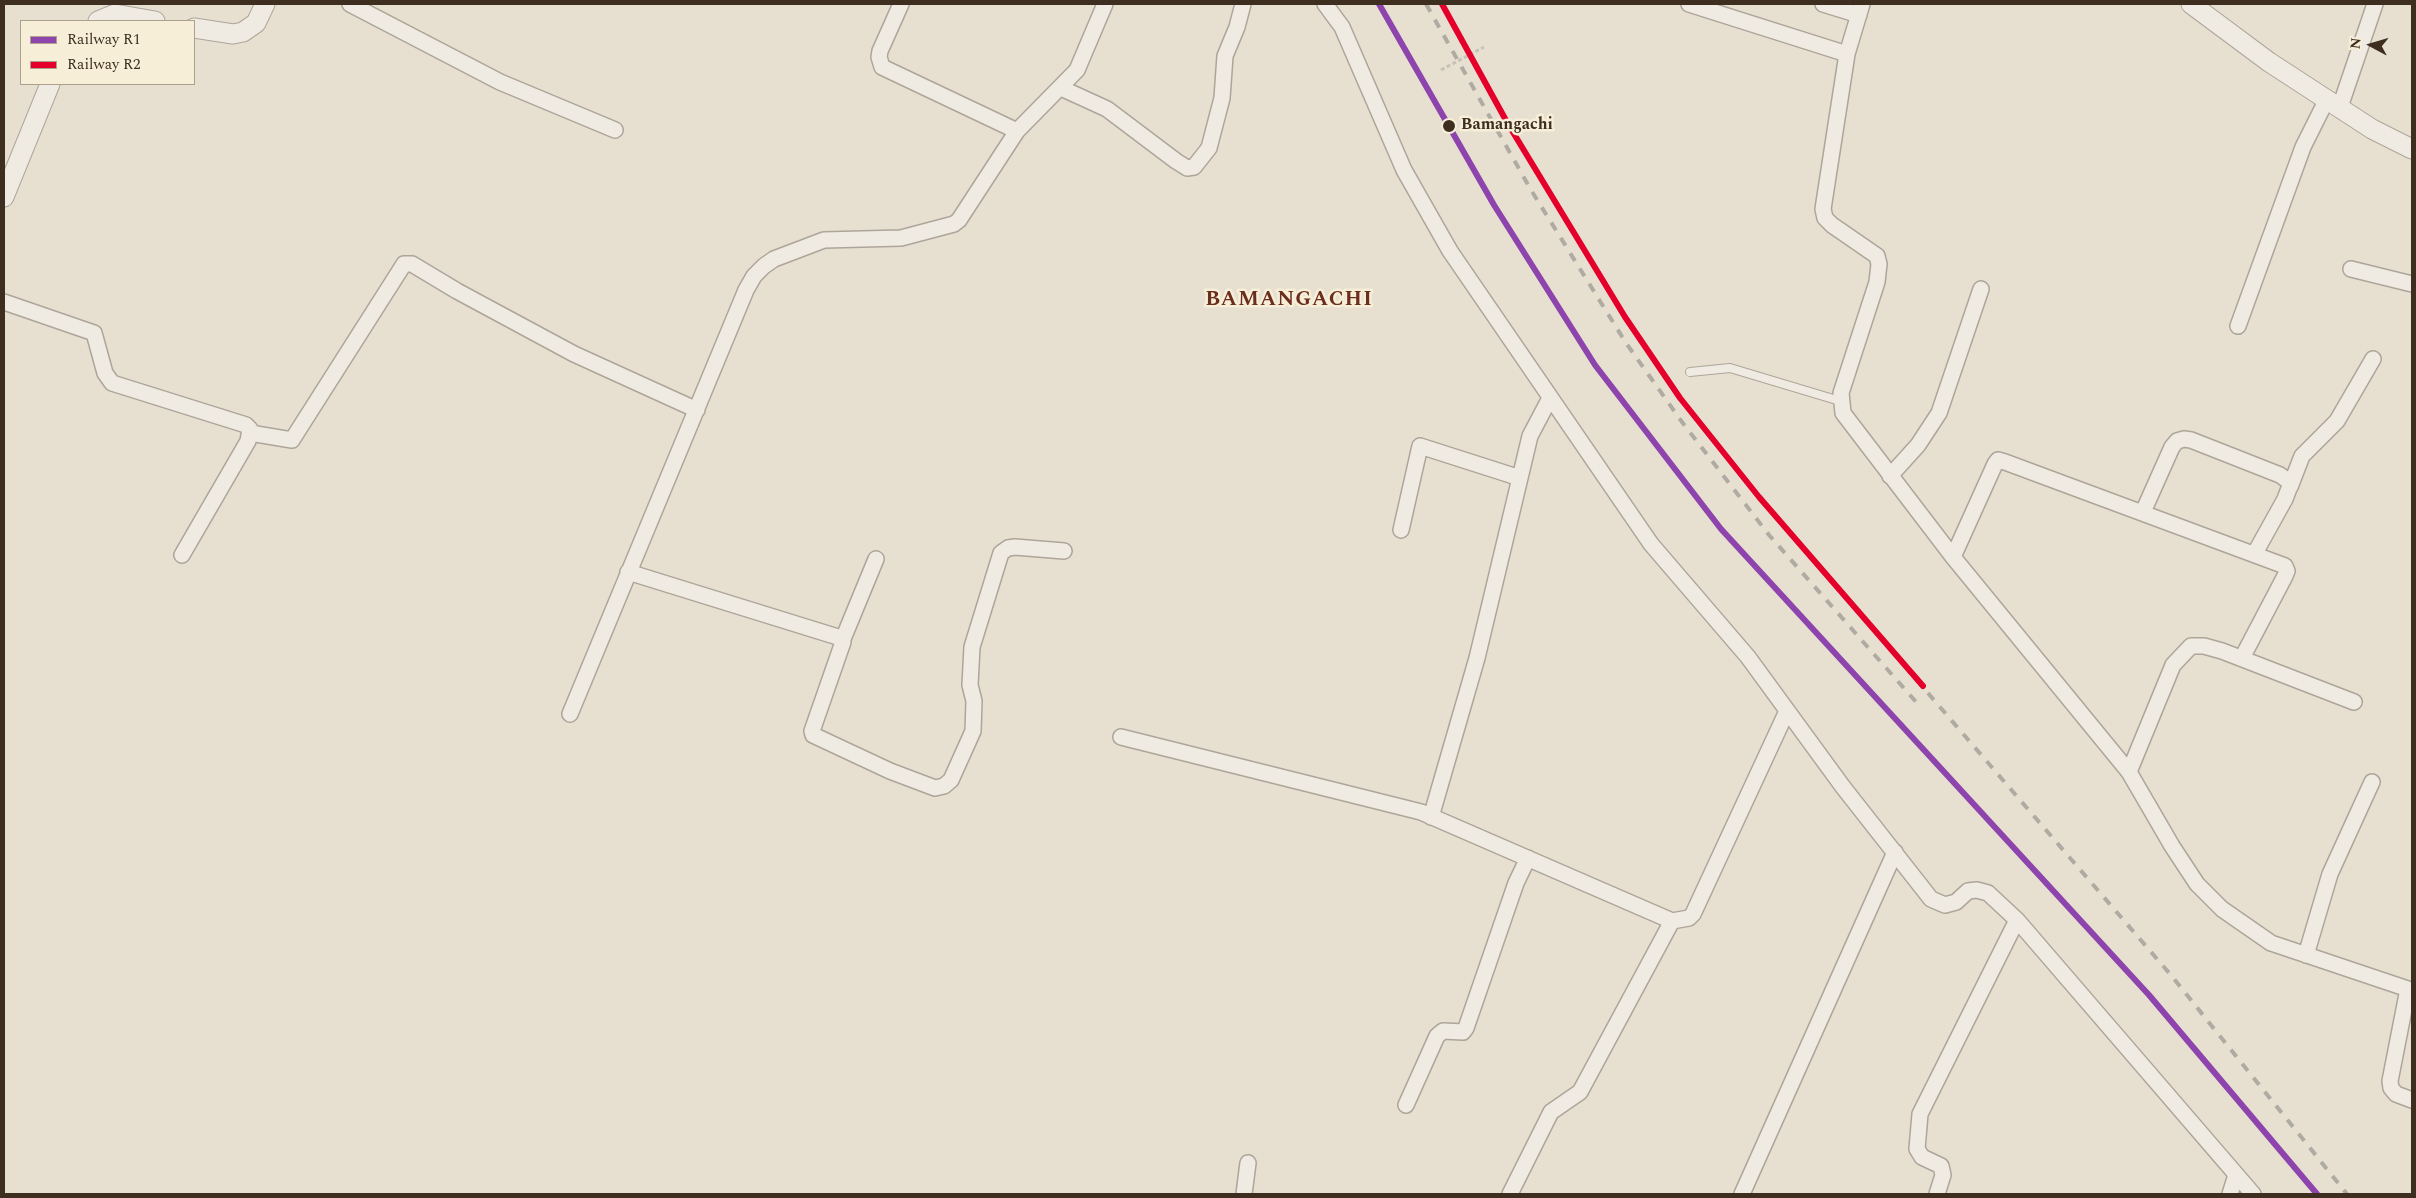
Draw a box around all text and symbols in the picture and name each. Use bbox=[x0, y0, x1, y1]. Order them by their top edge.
legend bbox=[20, 20, 195, 85]
north arrow bbox=[2346, 20, 2396, 70]
text: Railway R1 bbox=[67, 28, 140, 51]
text: N bbox=[2345, 37, 2367, 50]
text: Railway R2 bbox=[67, 53, 140, 76]
place label: Bamangachi bbox=[1461, 116, 1553, 136]
marker: Bamangachi bbox=[1441, 118, 1457, 134]
district label: BAMANGACHI bbox=[1204, 288, 1374, 314]

